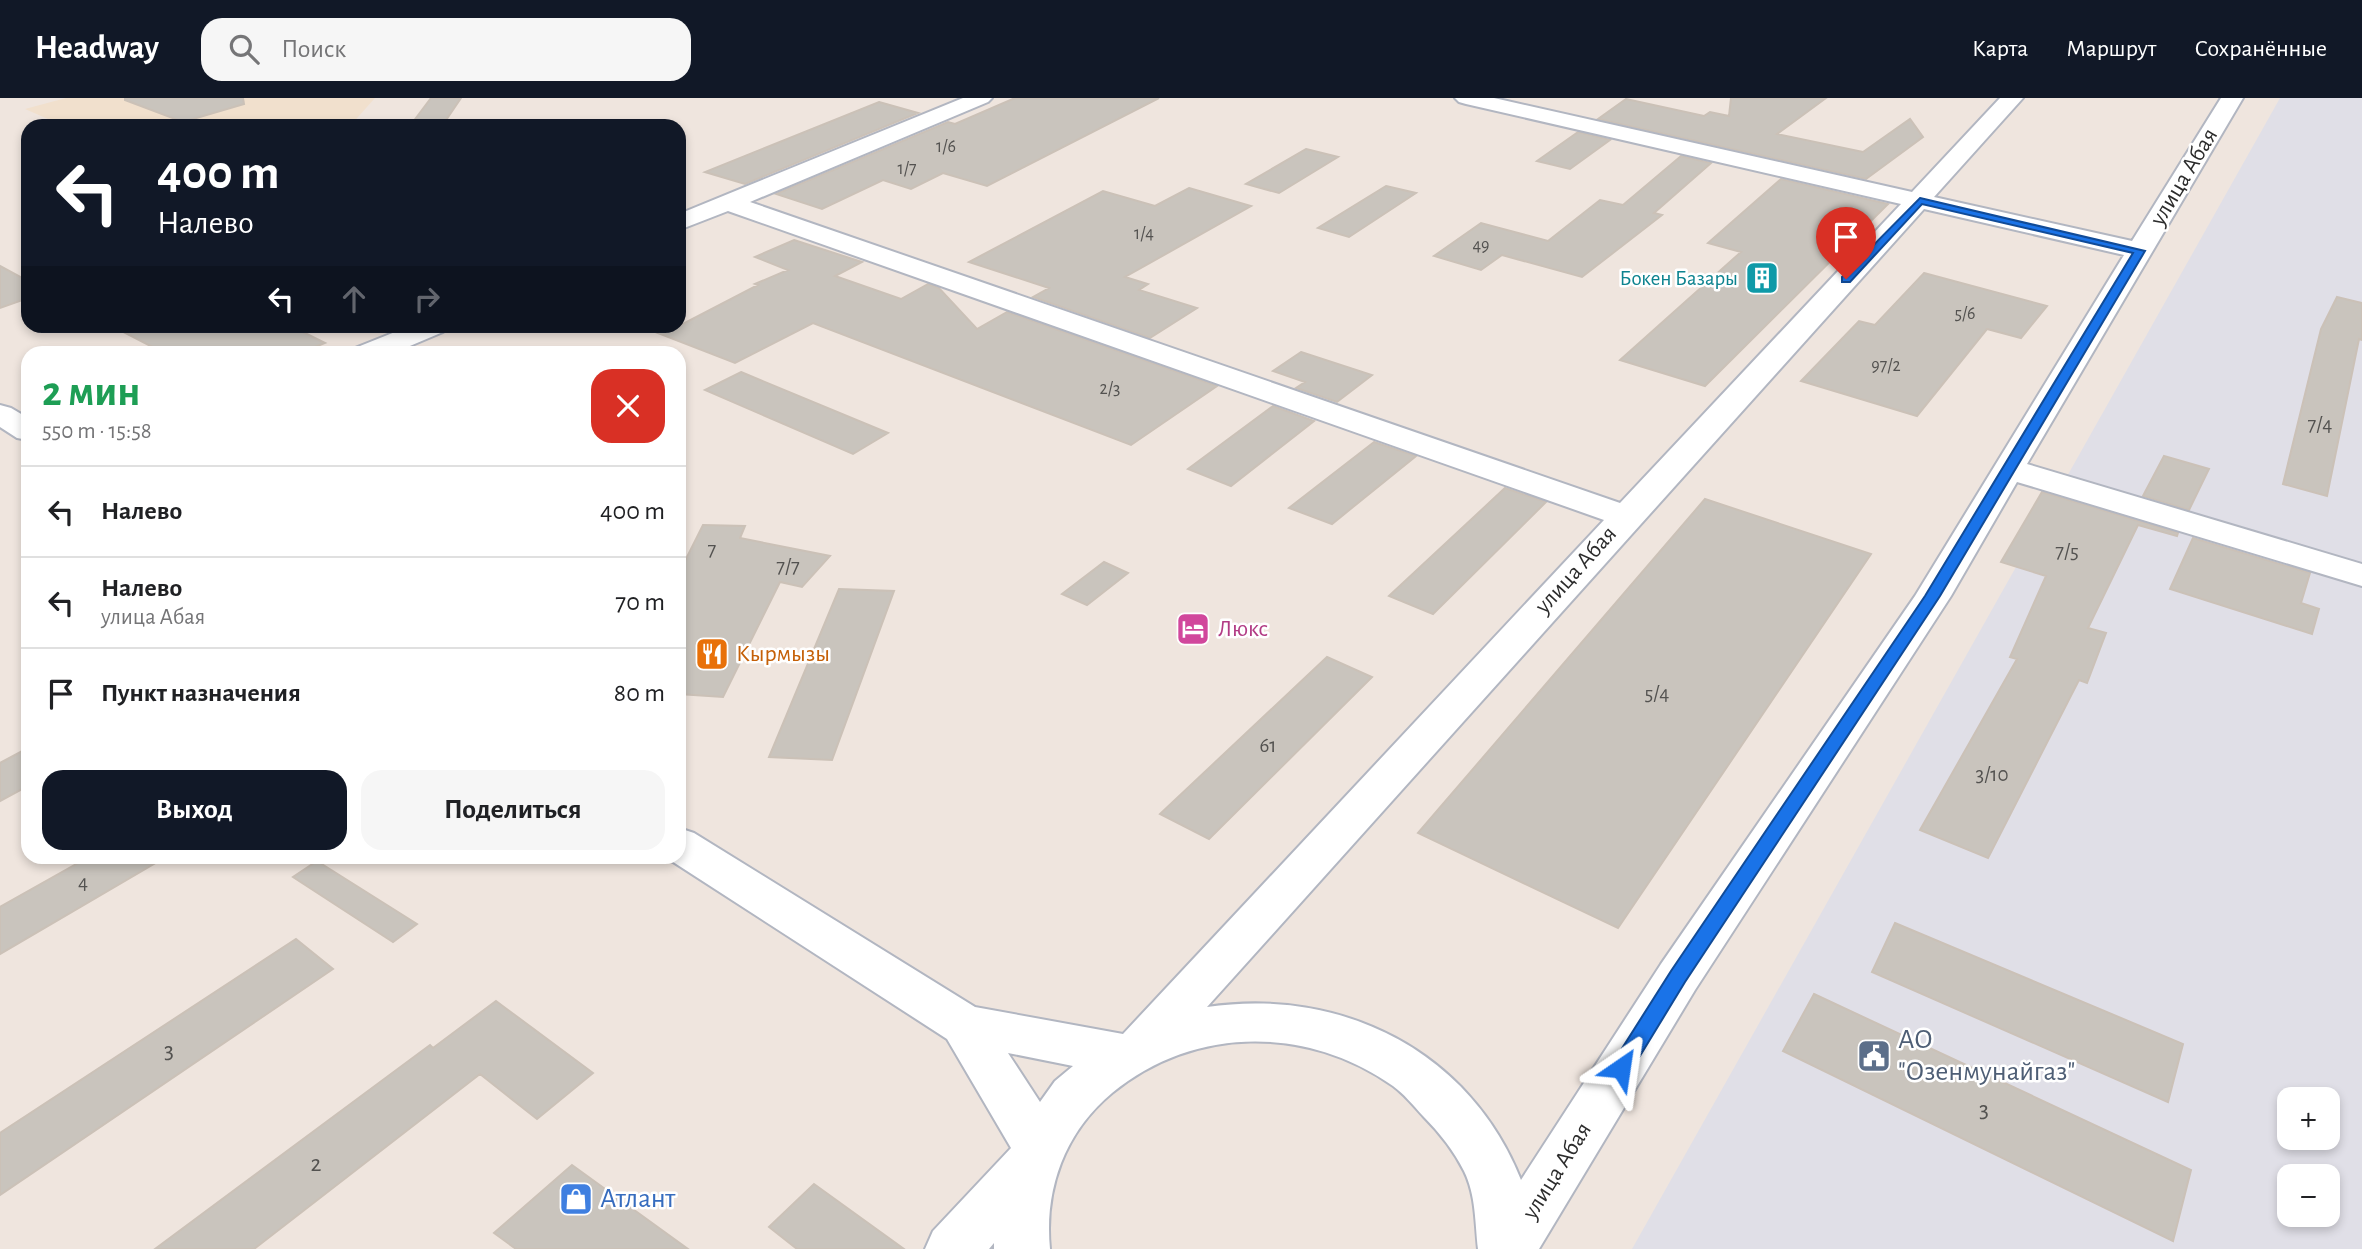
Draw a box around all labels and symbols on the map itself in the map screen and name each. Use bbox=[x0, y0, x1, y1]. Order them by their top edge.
street label: улица Абая bbox=[2145, 124, 2222, 231]
house number: 1/6 bbox=[936, 138, 956, 156]
house number: 1/7 bbox=[898, 160, 916, 178]
pin bbox=[1816, 207, 1876, 279]
house number: 1/4 bbox=[1134, 225, 1154, 243]
house number: 49 bbox=[1472, 237, 1490, 255]
building icon: Бокен Базары bbox=[1743, 259, 1781, 297]
place label: Бокен Базары bbox=[1619, 268, 1738, 289]
house number: 5/6 bbox=[1954, 305, 1976, 323]
house number: 97/2 bbox=[1871, 357, 1901, 375]
house number: 2/3 bbox=[1100, 380, 1120, 398]
house number: 7/4 bbox=[2308, 414, 2332, 435]
street label: улица Абая bbox=[1530, 522, 1621, 619]
house number: 7 bbox=[708, 539, 717, 560]
house number: 7/5 bbox=[2055, 541, 2079, 562]
house number: 7/7 bbox=[776, 556, 800, 577]
hotel icon: Люкс bbox=[1174, 610, 1212, 648]
place label: Люкс bbox=[1218, 617, 1268, 641]
restaurant icon: Кырмызы bbox=[693, 635, 731, 673]
place label: Кырмызы bbox=[736, 642, 830, 666]
house number: 5/4 bbox=[1645, 683, 1669, 704]
house number: 61 bbox=[1259, 735, 1277, 756]
house number: 3/10 bbox=[1976, 764, 2009, 785]
house number: 4 bbox=[78, 872, 88, 893]
place label: АО "Озенмунайгаз" bbox=[1898, 1026, 2075, 1086]
position arrow bbox=[1584, 1031, 1658, 1105]
public building icon: АО "Озенмунайгаз" bbox=[1855, 1037, 1893, 1075]
house number: 3 bbox=[164, 1039, 174, 1063]
house number: 3 bbox=[1979, 1098, 1989, 1122]
street label: улица Абая bbox=[1517, 1119, 1596, 1224]
house number: 2 bbox=[311, 1152, 322, 1176]
shop icon: Атлант bbox=[557, 1180, 595, 1218]
place label: Атлант bbox=[600, 1185, 676, 1213]

